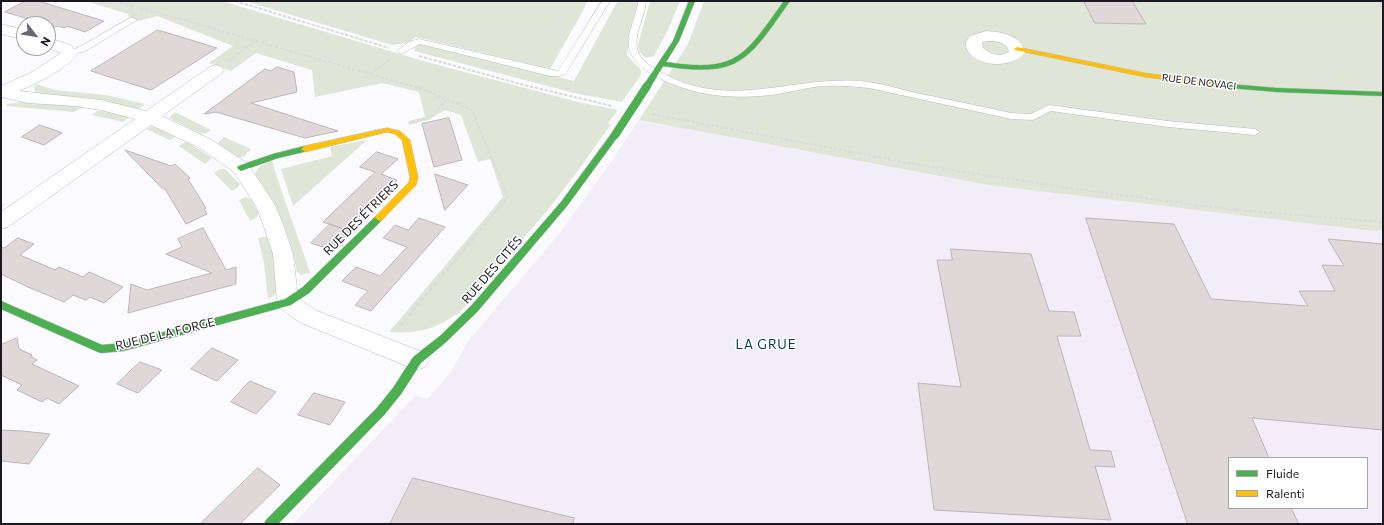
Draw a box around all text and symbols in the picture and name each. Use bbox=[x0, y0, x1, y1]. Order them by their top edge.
north arrow bbox=[16, 16, 56, 56]
text: N bbox=[38, 35, 54, 49]
street label: RUE DE NOVACI bbox=[1161, 71, 1237, 93]
street label: RUE DES ÉTRIERS bbox=[321, 178, 401, 258]
street label: RUE DES CITÉS bbox=[459, 233, 525, 307]
street label: RUE DE LA FORGE bbox=[114, 315, 216, 353]
district label: LA GRUE bbox=[735, 337, 797, 353]
legend bbox=[1228, 457, 1368, 509]
text: Fluide bbox=[1266, 466, 1299, 480]
text: Ralenti bbox=[1266, 486, 1305, 500]

